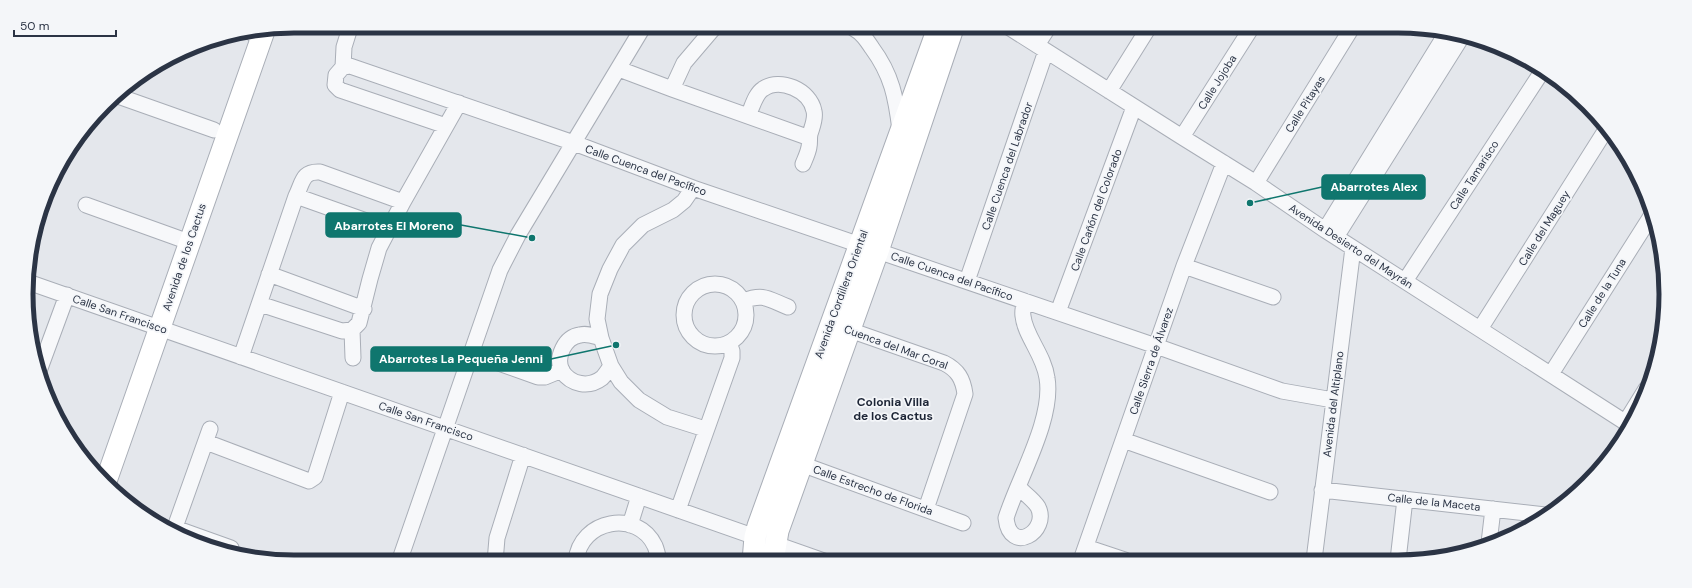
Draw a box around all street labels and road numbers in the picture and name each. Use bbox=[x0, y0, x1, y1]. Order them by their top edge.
street label: Calle Jojoba bbox=[1195, 52, 1239, 112]
street label: Calle Pitayas bbox=[1282, 73, 1328, 135]
street label: Calle Cuenca del Labrador bbox=[978, 100, 1036, 232]
street label: Calle Tamarisco bbox=[1446, 138, 1502, 212]
street label: Calle Cuenca del Pacífico bbox=[583, 141, 709, 199]
street label: Calle Cañón del Colorado bbox=[1067, 147, 1125, 273]
street label: Calle del Maguey bbox=[1515, 188, 1573, 268]
street label: Avenida de los Cactus bbox=[159, 201, 209, 313]
street label: Avenida Desierto del Mayrán bbox=[1286, 201, 1416, 291]
street label: Avenida Cordillera Oriental bbox=[811, 228, 871, 360]
street label: Calle Cuenca del Pacífico bbox=[889, 248, 1015, 304]
street label: Calle de la Tuna bbox=[1575, 256, 1629, 330]
street label: Calle San Francisco bbox=[71, 291, 169, 337]
street label: Calle Sierra de Álvarez bbox=[1126, 305, 1176, 417]
street label: Cuenca del Mar Coral bbox=[842, 322, 950, 372]
street label: Avenida del Altiplano bbox=[1320, 350, 1346, 458]
street label: Calle San Francisco bbox=[377, 398, 475, 444]
street label: Calle Estrecho de Florida bbox=[811, 462, 935, 518]
street label: Calle de la Maceta bbox=[1387, 490, 1481, 514]

